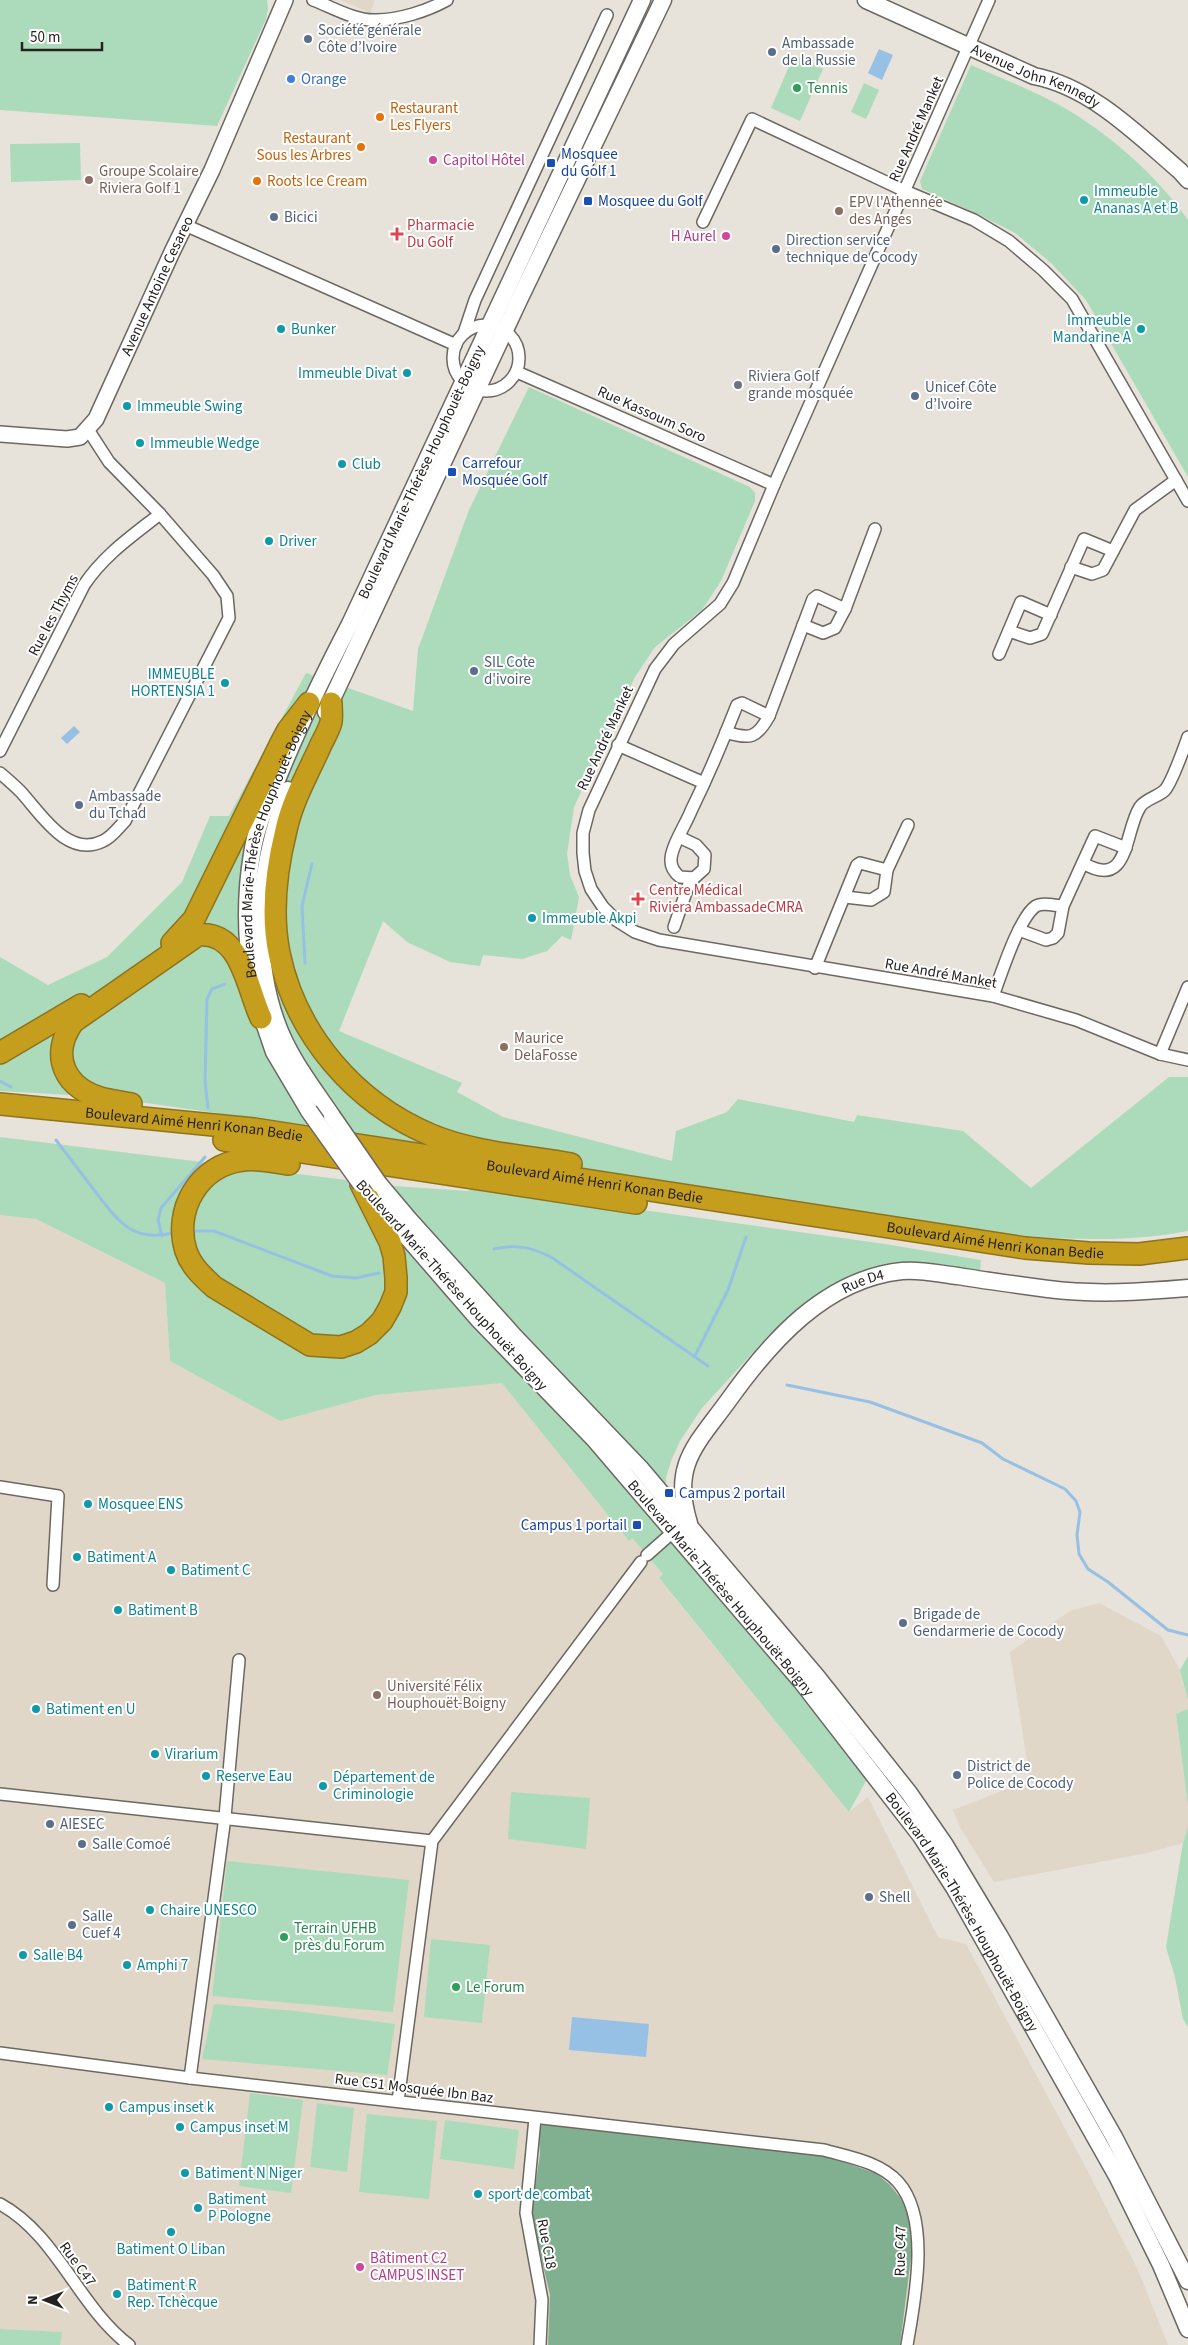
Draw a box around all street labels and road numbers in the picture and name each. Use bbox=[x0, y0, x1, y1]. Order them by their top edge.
street label: Avenue John Kennedy bbox=[967, 39, 1104, 114]
street label: Rue André Manket bbox=[884, 73, 949, 185]
street label: Avenue Antoine Cesareo bbox=[116, 213, 199, 359]
street label: Boulevard Marie-Thérèse Houphouët-Boigny bbox=[353, 342, 490, 603]
street label: Rue Kassoum Soro bbox=[594, 381, 710, 448]
street label: Rue les Thyms bbox=[23, 571, 84, 660]
street label: Rue André Manket bbox=[572, 682, 639, 794]
street label: Boulevard Marie-Thérèse Houphouët-Boigny bbox=[237, 707, 317, 980]
street label: Rue André Manket bbox=[883, 953, 999, 994]
street label: Boulevard Aimé Henri Konan Bedie bbox=[84, 1102, 304, 1147]
street label: Boulevard Aimé Henri Konan Bedie bbox=[485, 1155, 704, 1209]
street label: Boulevard Marie-Thérèse Houphouët-Boigny bbox=[351, 1175, 552, 1396]
street label: Boulevard Aimé Henri Konan Bedie bbox=[885, 1217, 1104, 1264]
street label: Rue D4 bbox=[838, 1264, 887, 1299]
street label: Boulevard Marie-Thérèse Houphouët-Boigny bbox=[623, 1475, 819, 1701]
street label: Boulevard Marie-Thérèse Houphouët-Boigny bbox=[880, 1788, 1044, 2036]
street label: Rue C51 Mosquée Ibn Baz bbox=[334, 2068, 494, 2109]
street label: Rue C18 bbox=[531, 2217, 562, 2271]
street label: Rue C47 bbox=[890, 2226, 911, 2277]
street label: Rue C47 bbox=[54, 2238, 101, 2291]

